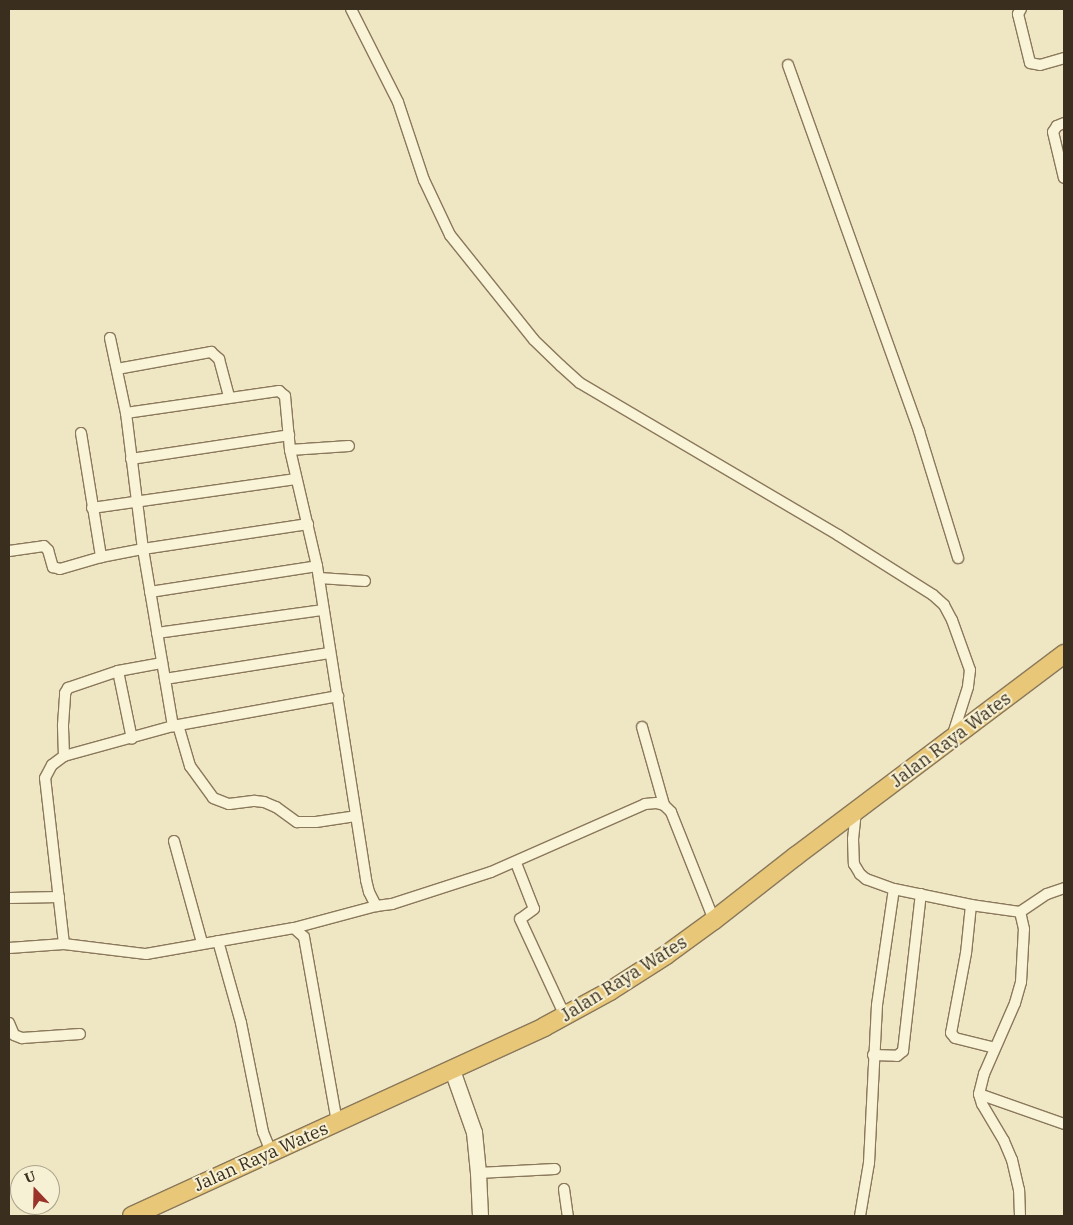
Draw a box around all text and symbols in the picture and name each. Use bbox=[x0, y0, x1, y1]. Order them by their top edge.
street label: Jalan Raya Wates bbox=[887, 688, 1015, 792]
street label: Jalan Raya Wates bbox=[557, 931, 691, 1027]
street label: Jalan Raya Wates bbox=[190, 1118, 332, 1196]
north arrow bbox=[10, 1165, 60, 1215]
text: U bbox=[22, 1167, 38, 1187]

